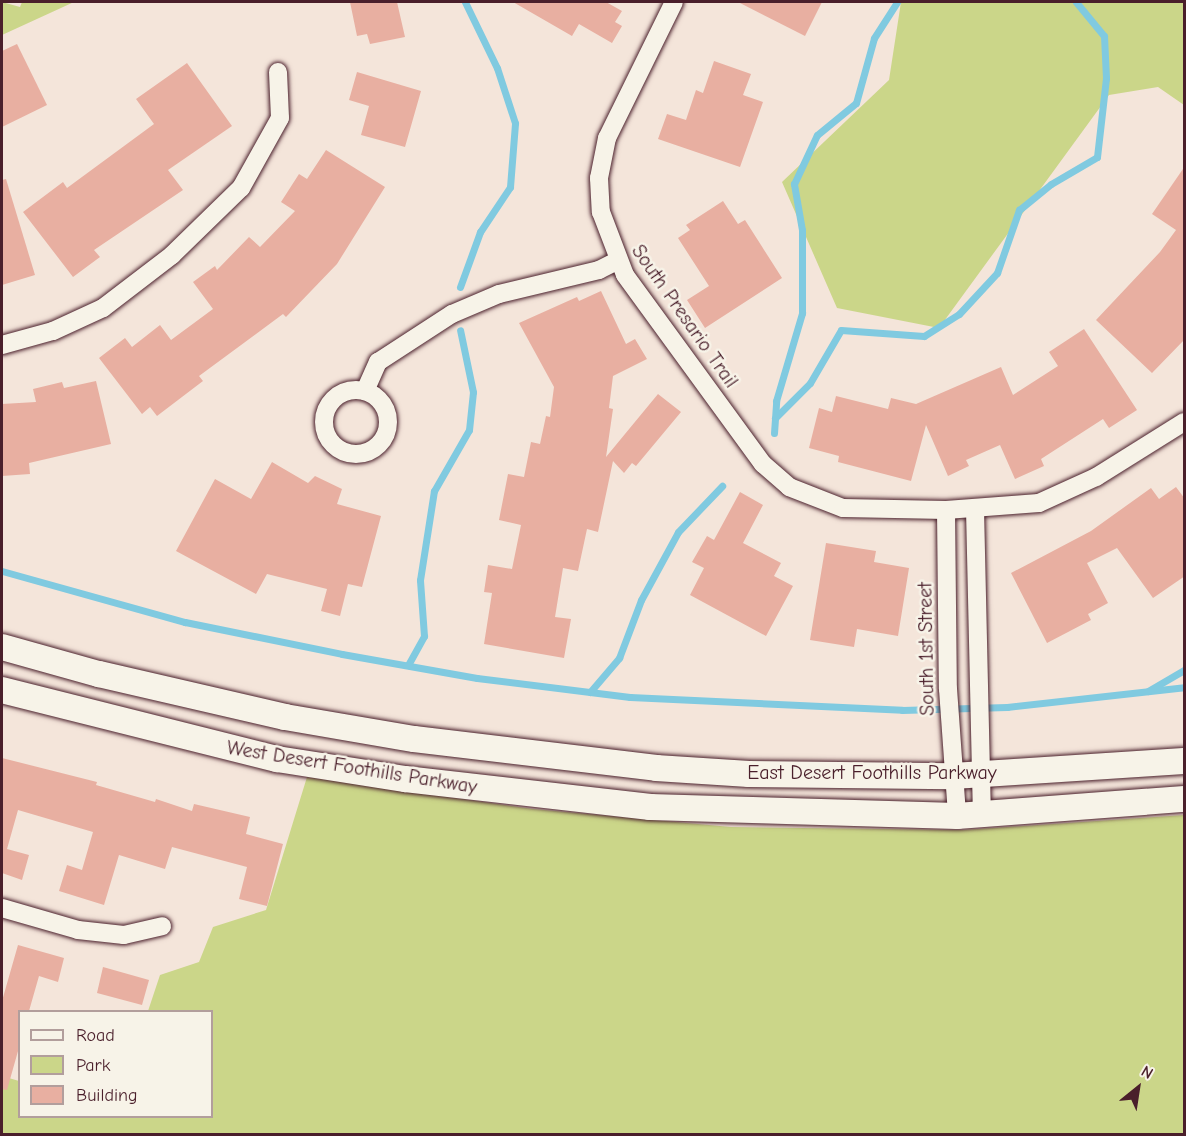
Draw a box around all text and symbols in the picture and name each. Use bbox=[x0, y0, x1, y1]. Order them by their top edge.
street label: South Presario Trail bbox=[627, 240, 743, 392]
street label: South 1st Street bbox=[913, 582, 939, 716]
street label: West Desert Foothills Parkway bbox=[225, 735, 479, 799]
street label: East Desert Foothills Parkway bbox=[747, 760, 997, 784]
legend bbox=[18, 1010, 213, 1118]
text: Road bbox=[76, 1025, 115, 1046]
text: Park bbox=[76, 1055, 110, 1076]
north arrow bbox=[1108, 1058, 1168, 1118]
text: N bbox=[1138, 1062, 1156, 1083]
text: Building bbox=[76, 1085, 138, 1106]

